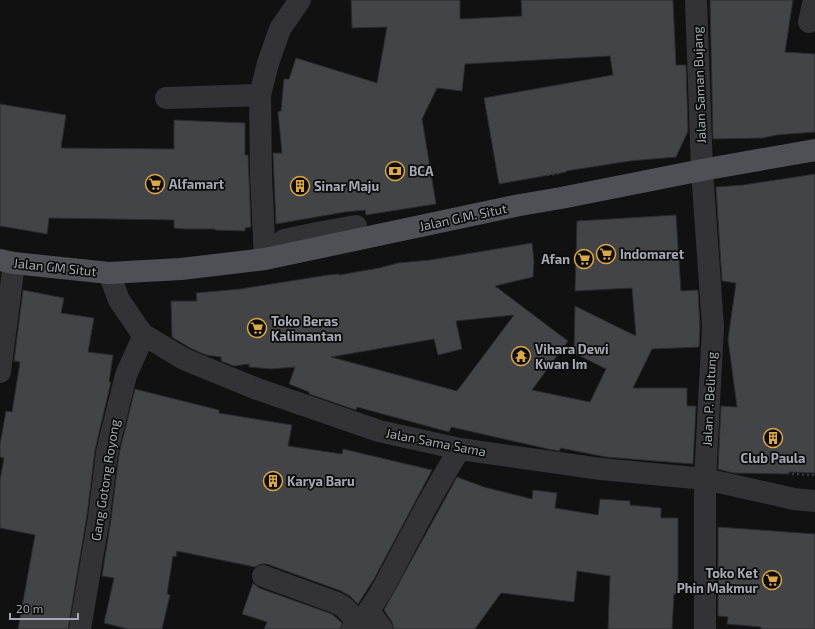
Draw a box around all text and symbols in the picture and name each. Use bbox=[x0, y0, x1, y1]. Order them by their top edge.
street label: Jalan Saman Bujang bbox=[689, 26, 709, 144]
bank icon: BCA bbox=[384, 160, 406, 182]
place label: BCA bbox=[409, 163, 434, 179]
supermarket icon: Alfamart bbox=[144, 173, 166, 195]
building icon: Sinar Maju bbox=[289, 175, 311, 197]
place label: Alfamart bbox=[169, 176, 225, 192]
place label: Sinar Maju bbox=[314, 178, 379, 194]
street label: Jalan G.M. Situt bbox=[418, 200, 508, 234]
supermarket icon: Indomaret bbox=[595, 243, 617, 265]
place label: Indomaret bbox=[620, 246, 685, 262]
supermarket icon: Afan bbox=[573, 248, 595, 270]
place label: Afan bbox=[541, 251, 570, 267]
street label: Jalan GM Situt bbox=[13, 255, 97, 279]
place label: Toko Beras Kalimantan bbox=[271, 313, 342, 344]
supermarket icon: Toko Beras Kalimantan bbox=[246, 317, 268, 339]
place label: Vihara Dewi Kwan Im bbox=[535, 341, 609, 372]
temple icon: Vihara Dewi Kwan Im bbox=[510, 345, 532, 367]
street label: Jalan P. Belitung bbox=[699, 351, 719, 447]
street label: Gang Gotong Royong bbox=[87, 418, 123, 542]
street label: Jalan Sama Sama bbox=[384, 424, 488, 460]
building icon: Club Paula bbox=[762, 427, 784, 449]
place label: Club Paula bbox=[741, 450, 805, 466]
building icon: Karya Baru bbox=[262, 470, 284, 492]
place label: Karya Baru bbox=[287, 473, 355, 489]
place label: Toko Ket Phin Makmur bbox=[677, 565, 759, 596]
supermarket icon: Toko Ket Phin Makmur bbox=[761, 569, 783, 591]
scale bar bbox=[10, 595, 78, 621]
text: 20 m bbox=[16, 601, 43, 615]

